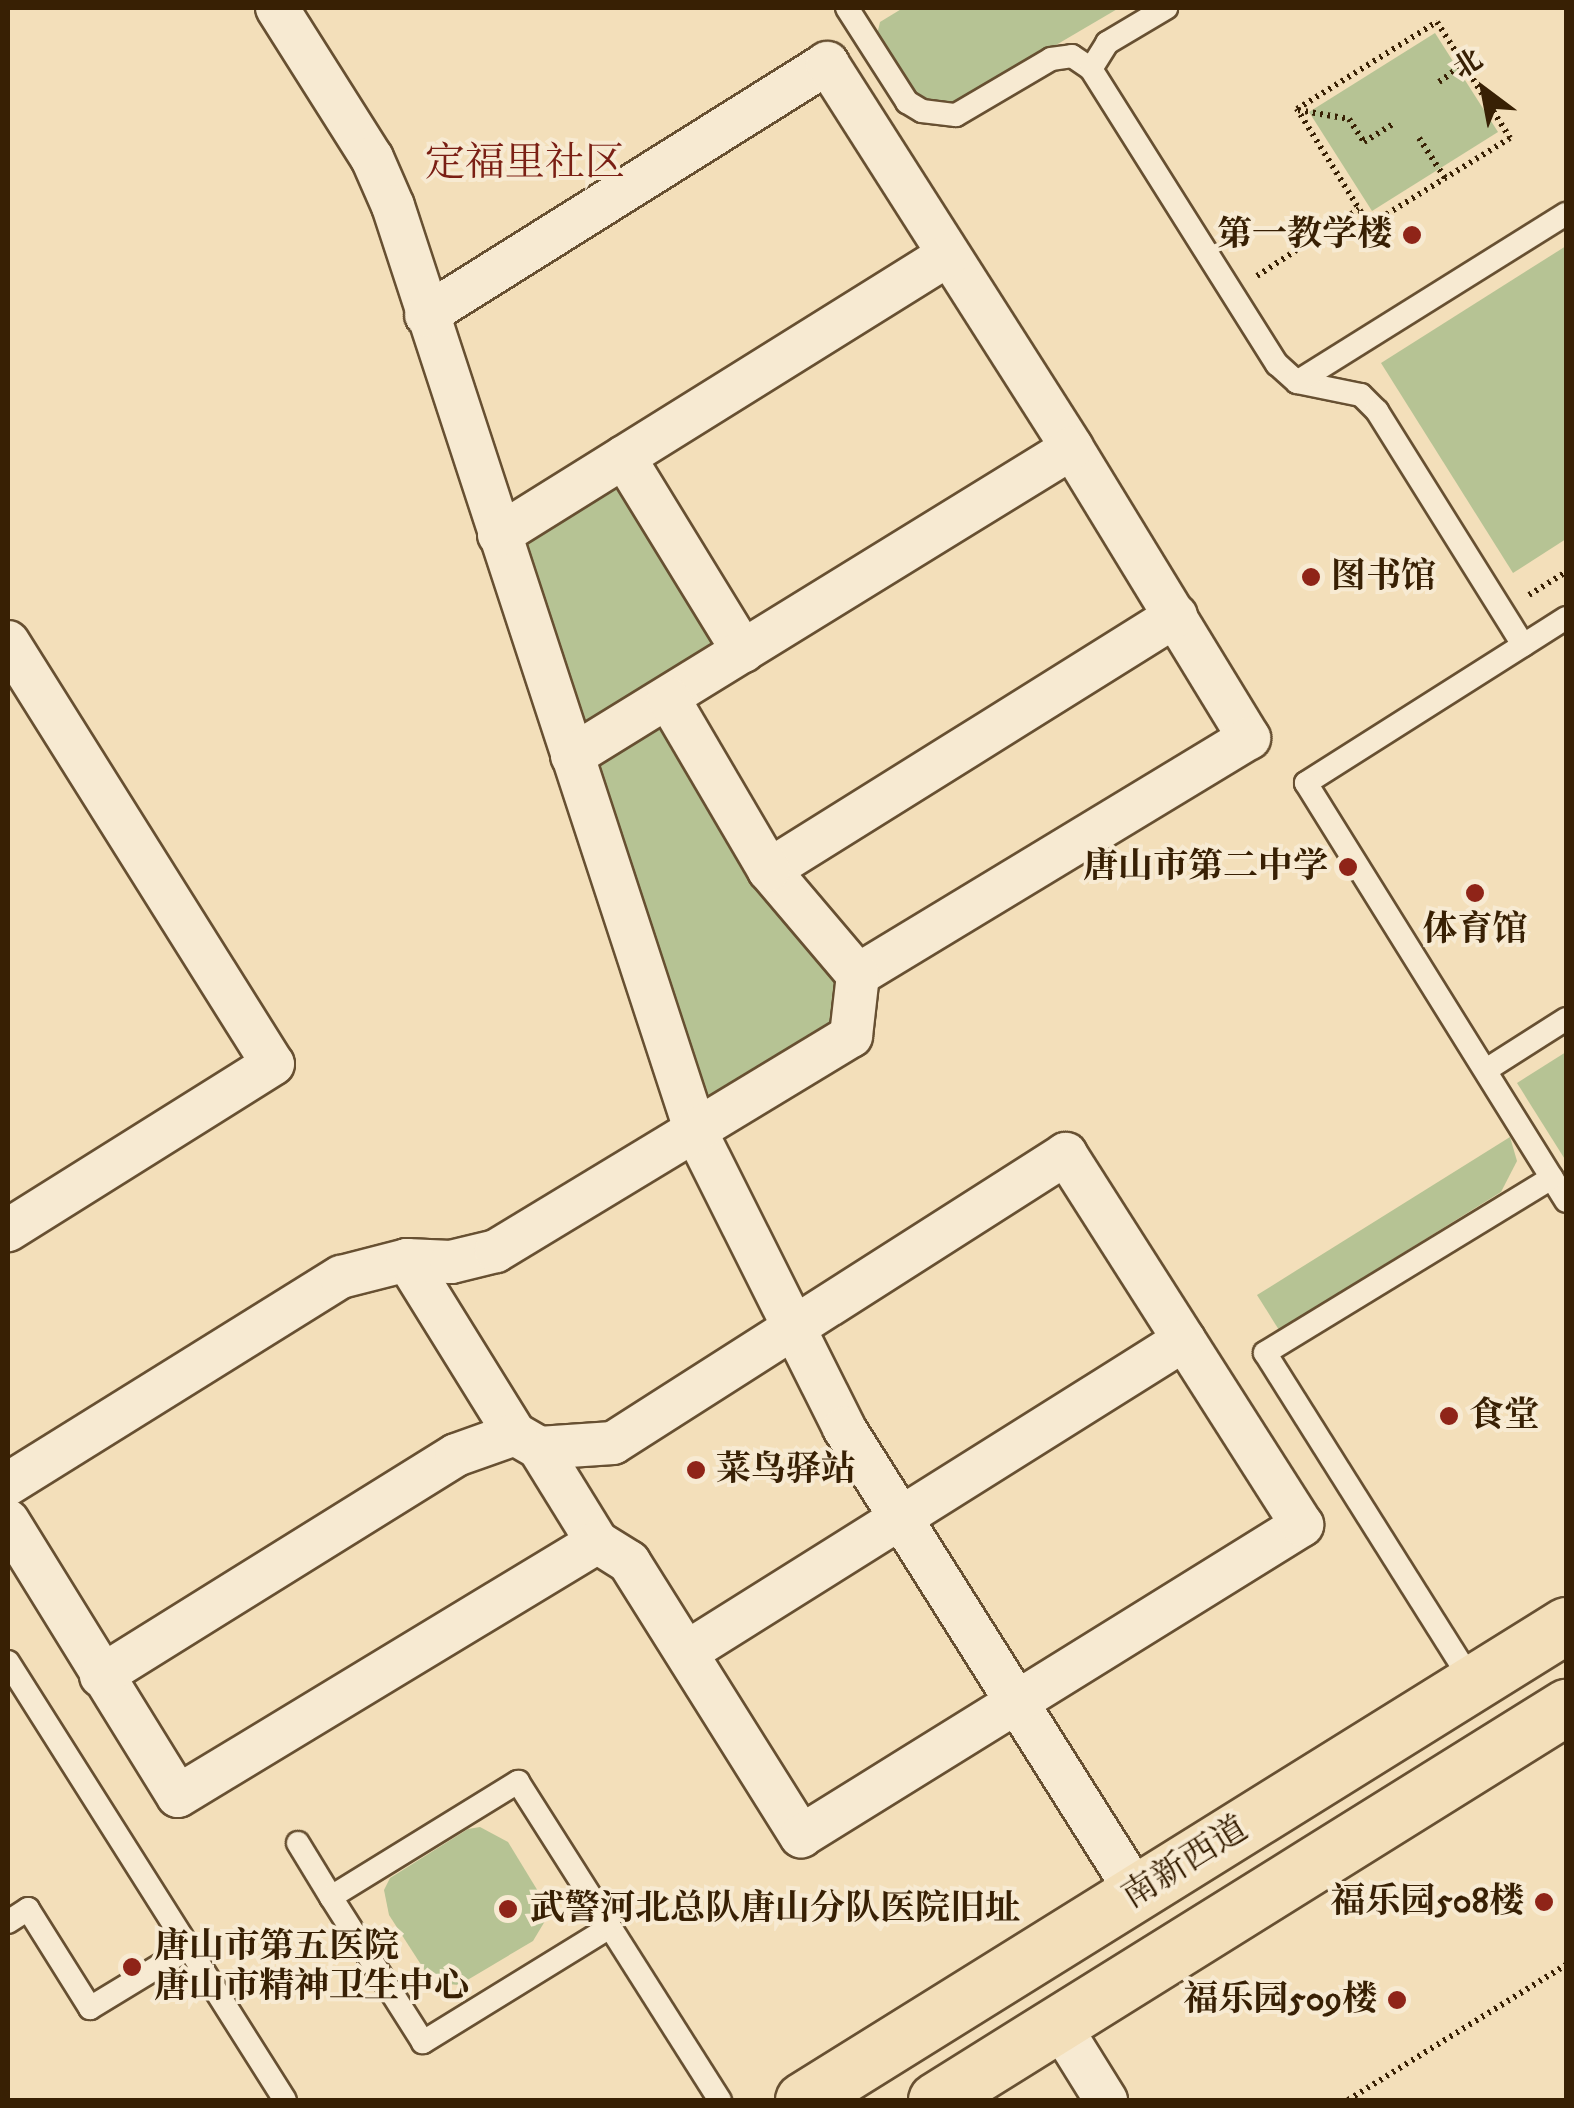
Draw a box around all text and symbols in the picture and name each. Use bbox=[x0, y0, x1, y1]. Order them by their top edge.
north arrow bbox=[1434, 40, 1534, 140]
text: 北 bbox=[1447, 42, 1489, 86]
district label: 定福里社区 bbox=[425, 140, 625, 188]
place label: 第一教学楼 bbox=[1217, 214, 1392, 256]
marker: 第一教学楼 bbox=[1401, 224, 1423, 246]
place label: 图书馆 bbox=[1331, 556, 1436, 598]
marker: 图书馆 bbox=[1300, 566, 1322, 588]
place label: 唐山市第二中学 bbox=[1083, 846, 1328, 888]
marker: 唐山市第二中学 bbox=[1337, 856, 1359, 878]
marker: 体育馆 bbox=[1464, 882, 1486, 904]
place label: 体育馆 bbox=[1423, 909, 1527, 951]
place label: 食堂 bbox=[1469, 1395, 1539, 1437]
marker: 食堂 bbox=[1438, 1405, 1460, 1427]
place label: 菜鸟驿站 bbox=[716, 1449, 856, 1491]
marker: 菜鸟驿站 bbox=[685, 1459, 707, 1481]
street label: 南新西道 bbox=[1115, 1808, 1255, 1918]
place label: 福乐园508楼 bbox=[1330, 1881, 1524, 1923]
place label: 武警河北总队唐山分队医院旧址 bbox=[530, 1888, 1020, 1930]
marker: 福乐园508楼 bbox=[1533, 1891, 1555, 1913]
marker: 武警河北总队唐山分队医院旧址 bbox=[495, 1896, 521, 1922]
place label: 唐山市第五医院 唐山市精神卫生中心 bbox=[154, 1926, 469, 2008]
marker: 唐山市第五医院 唐山市精神卫生中心 bbox=[119, 1954, 145, 1980]
place label: 福乐园509楼 bbox=[1183, 1979, 1377, 2021]
marker: 福乐园509楼 bbox=[1386, 1989, 1408, 2011]

